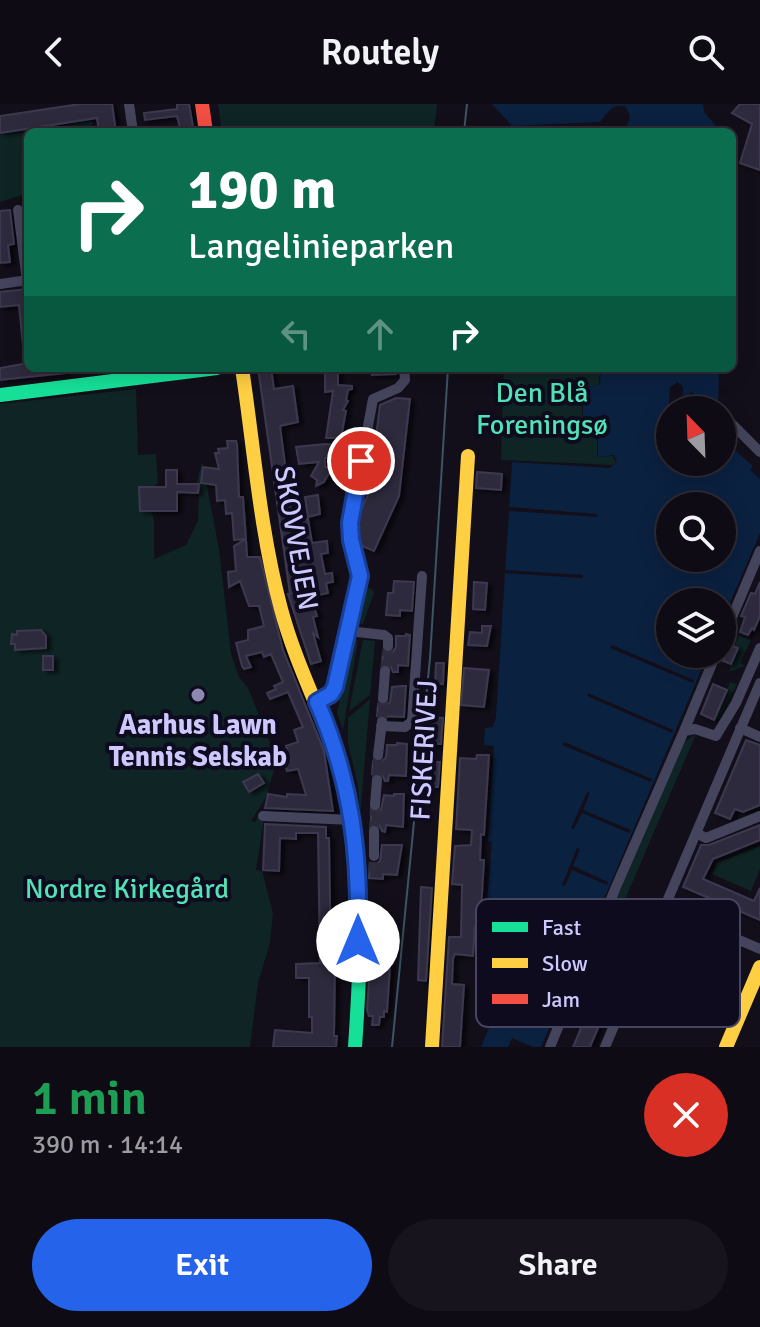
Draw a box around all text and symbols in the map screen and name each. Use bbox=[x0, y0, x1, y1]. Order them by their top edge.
icon: back bbox=[32, 30, 76, 74]
text: Routely bbox=[321, 30, 439, 75]
icon: search bbox=[684, 30, 728, 74]
text: 190 m bbox=[188, 155, 336, 224]
icon: right bbox=[56, 160, 160, 264]
text: Langelinieparken bbox=[188, 224, 455, 269]
icon: left bbox=[274, 312, 318, 356]
icon: ahead bbox=[358, 312, 402, 356]
icon: right bbox=[442, 312, 486, 356]
park label: Den Blå Foreningsø bbox=[476, 376, 608, 442]
north arrow bbox=[656, 396, 736, 476]
map controls bbox=[656, 396, 736, 668]
pin bbox=[327, 427, 395, 495]
icon: arrive bbox=[339, 439, 383, 483]
street label: SKOVVEJEN bbox=[267, 464, 325, 613]
button: search bbox=[656, 492, 736, 572]
button: layers bbox=[656, 588, 736, 668]
street label: FISKERIVEJ bbox=[403, 679, 445, 821]
marker: Aarhus Lawn Tennis Selskab bbox=[189, 686, 207, 704]
place label: Aarhus Lawn Tennis Selskab bbox=[109, 708, 287, 774]
park label: Nordre Kirkegård bbox=[25, 872, 229, 906]
position arrow bbox=[316, 899, 400, 983]
legend bbox=[476, 899, 740, 1027]
text: Fast bbox=[542, 914, 582, 941]
text: Slow bbox=[542, 950, 588, 977]
text: Jam bbox=[542, 986, 580, 1013]
text: 1 min bbox=[32, 1069, 147, 1128]
button: close bbox=[644, 1073, 728, 1157]
text: 390 m · 14:14 bbox=[32, 1129, 183, 1161]
button: Exit bbox=[32, 1219, 372, 1311]
button: Share bbox=[388, 1219, 728, 1311]

